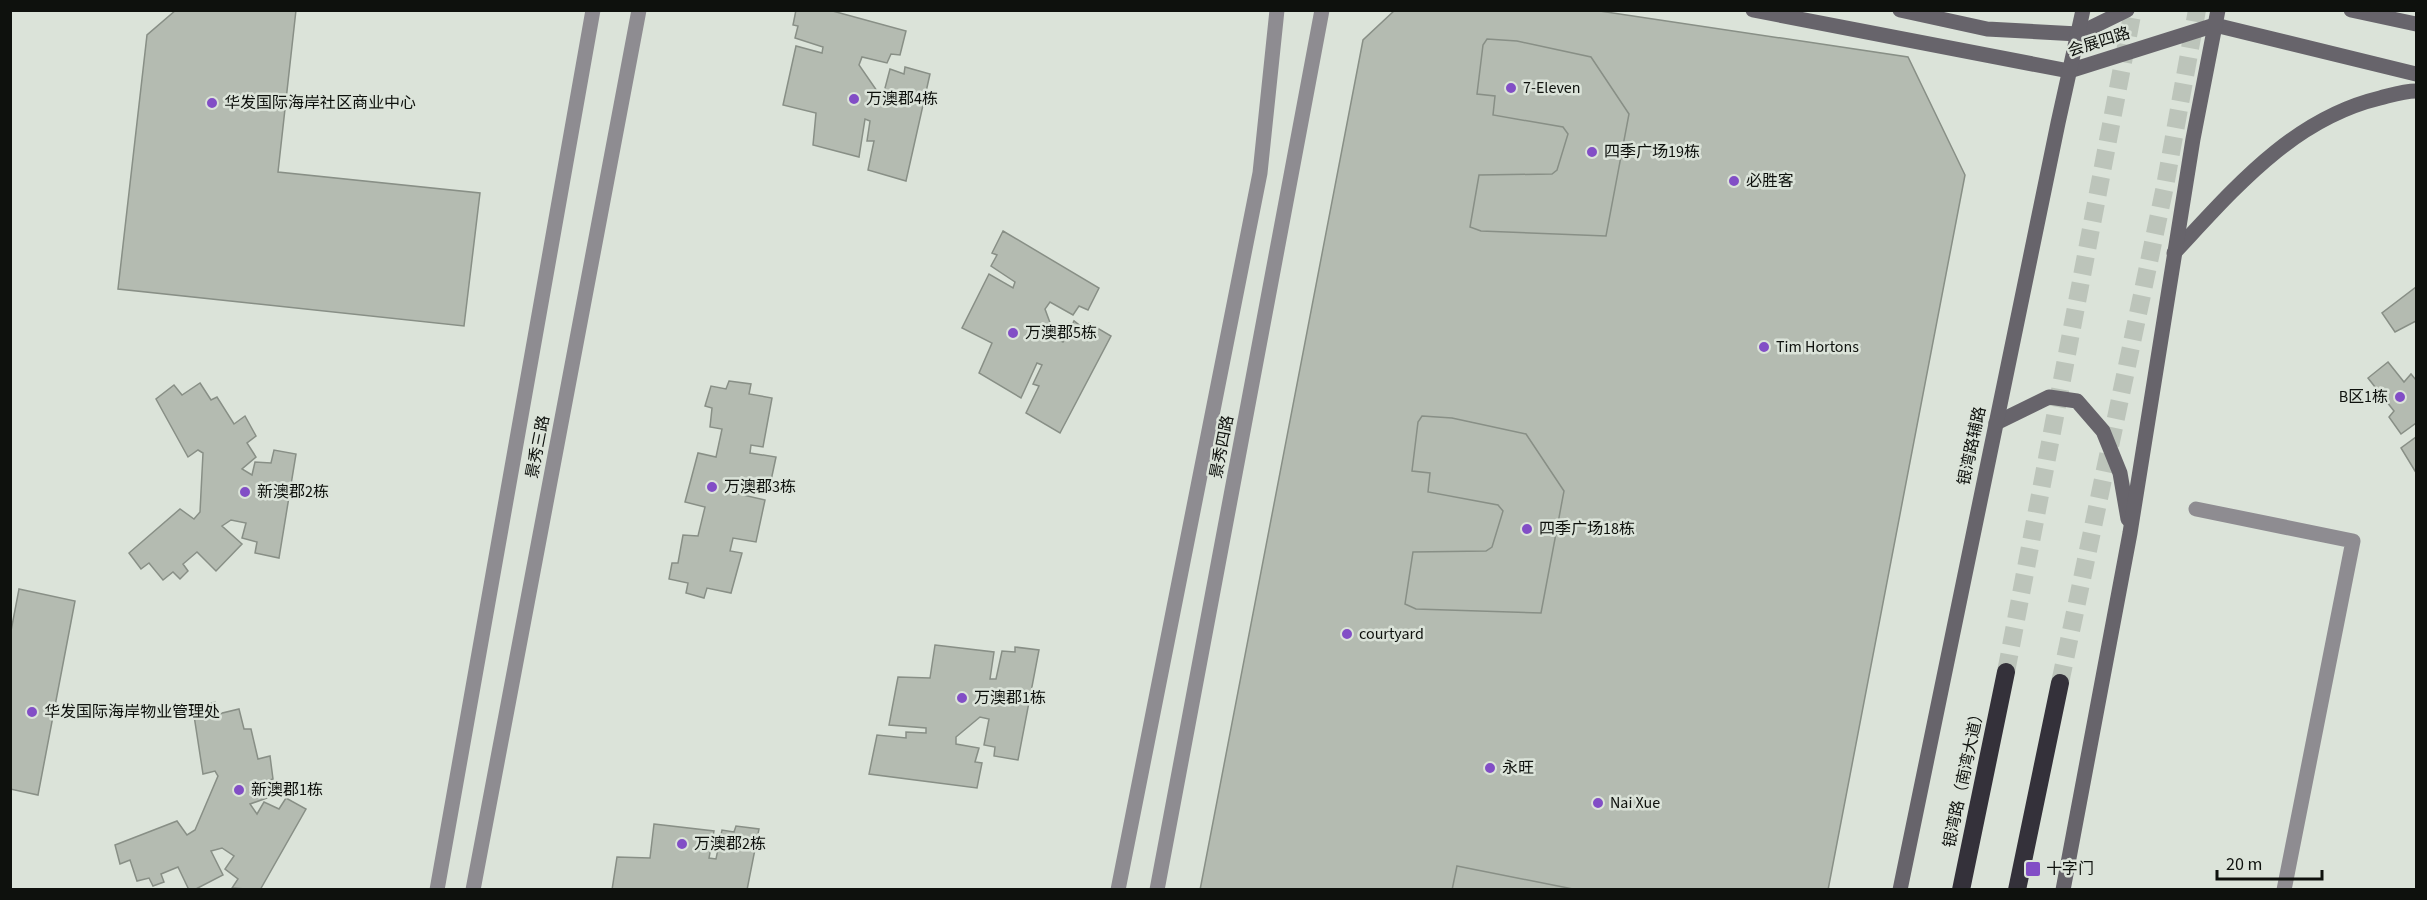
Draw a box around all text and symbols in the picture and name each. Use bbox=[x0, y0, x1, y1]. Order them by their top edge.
street label: 会展四路 bbox=[2065, 22, 2133, 62]
place label: 7-Eleven bbox=[1523, 77, 1581, 99]
marker: 7-Eleven bbox=[1504, 81, 1518, 95]
place label: 万澳郡4栋 bbox=[866, 88, 938, 110]
place label: 华发国际海岸社区商业中心 bbox=[224, 92, 416, 114]
marker: 万澳郡4栋 bbox=[847, 92, 861, 106]
marker: 华发国际海岸社区商业中心 bbox=[205, 96, 219, 110]
place label: 四季广场19栋 bbox=[1604, 141, 1700, 163]
marker: 四季广场19栋 bbox=[1585, 145, 1599, 159]
place label: 必胜客 bbox=[1746, 170, 1794, 192]
marker: 必胜客 bbox=[1727, 174, 1741, 188]
place label: 万澳郡5栋 bbox=[1025, 322, 1097, 344]
marker: 万澳郡5栋 bbox=[1006, 326, 1020, 340]
place label: Tim Hortons bbox=[1776, 336, 1859, 358]
marker: Tim Hortons bbox=[1757, 340, 1771, 354]
place label: B区1栋 bbox=[2339, 386, 2388, 408]
marker: B区1栋 bbox=[2393, 390, 2407, 404]
street label: 银湾路辅路 bbox=[1953, 405, 1991, 487]
street label: 景秀三路 bbox=[521, 413, 555, 481]
street label: 景秀四路 bbox=[1205, 413, 1239, 481]
place label: 万澳郡3栋 bbox=[724, 476, 796, 498]
marker: 万澳郡3栋 bbox=[705, 480, 719, 494]
place label: 新澳郡2栋 bbox=[257, 481, 329, 503]
marker: 新澳郡2栋 bbox=[238, 485, 252, 499]
place label: 四季广场18栋 bbox=[1539, 518, 1635, 540]
marker: 四季广场18栋 bbox=[1520, 522, 1534, 536]
place label: courtyard bbox=[1359, 623, 1424, 645]
marker: courtyard bbox=[1340, 627, 1354, 641]
place label: 万澳郡1栋 bbox=[974, 687, 1046, 709]
marker: 万澳郡1栋 bbox=[955, 691, 969, 705]
place label: 华发国际海岸物业管理处 bbox=[44, 701, 220, 723]
street label: 银湾路（南湾大道） bbox=[1938, 704, 1990, 850]
marker: 华发国际海岸物业管理处 bbox=[25, 705, 39, 719]
place label: 永旺 bbox=[1502, 757, 1534, 779]
marker: 永旺 bbox=[1483, 761, 1497, 775]
place label: 新澳郡1栋 bbox=[251, 779, 323, 801]
marker: 新澳郡1栋 bbox=[232, 783, 246, 797]
place label: Nai Xue bbox=[1610, 792, 1660, 814]
marker: Nai Xue bbox=[1591, 796, 1605, 810]
place label: 万澳郡2栋 bbox=[694, 833, 766, 855]
marker: 万澳郡2栋 bbox=[675, 837, 689, 851]
scale bar bbox=[2217, 843, 2322, 881]
text: 20 m bbox=[2226, 852, 2262, 877]
place label: 十字门 bbox=[2046, 858, 2094, 880]
marker: 十字门 bbox=[2024, 860, 2042, 878]

